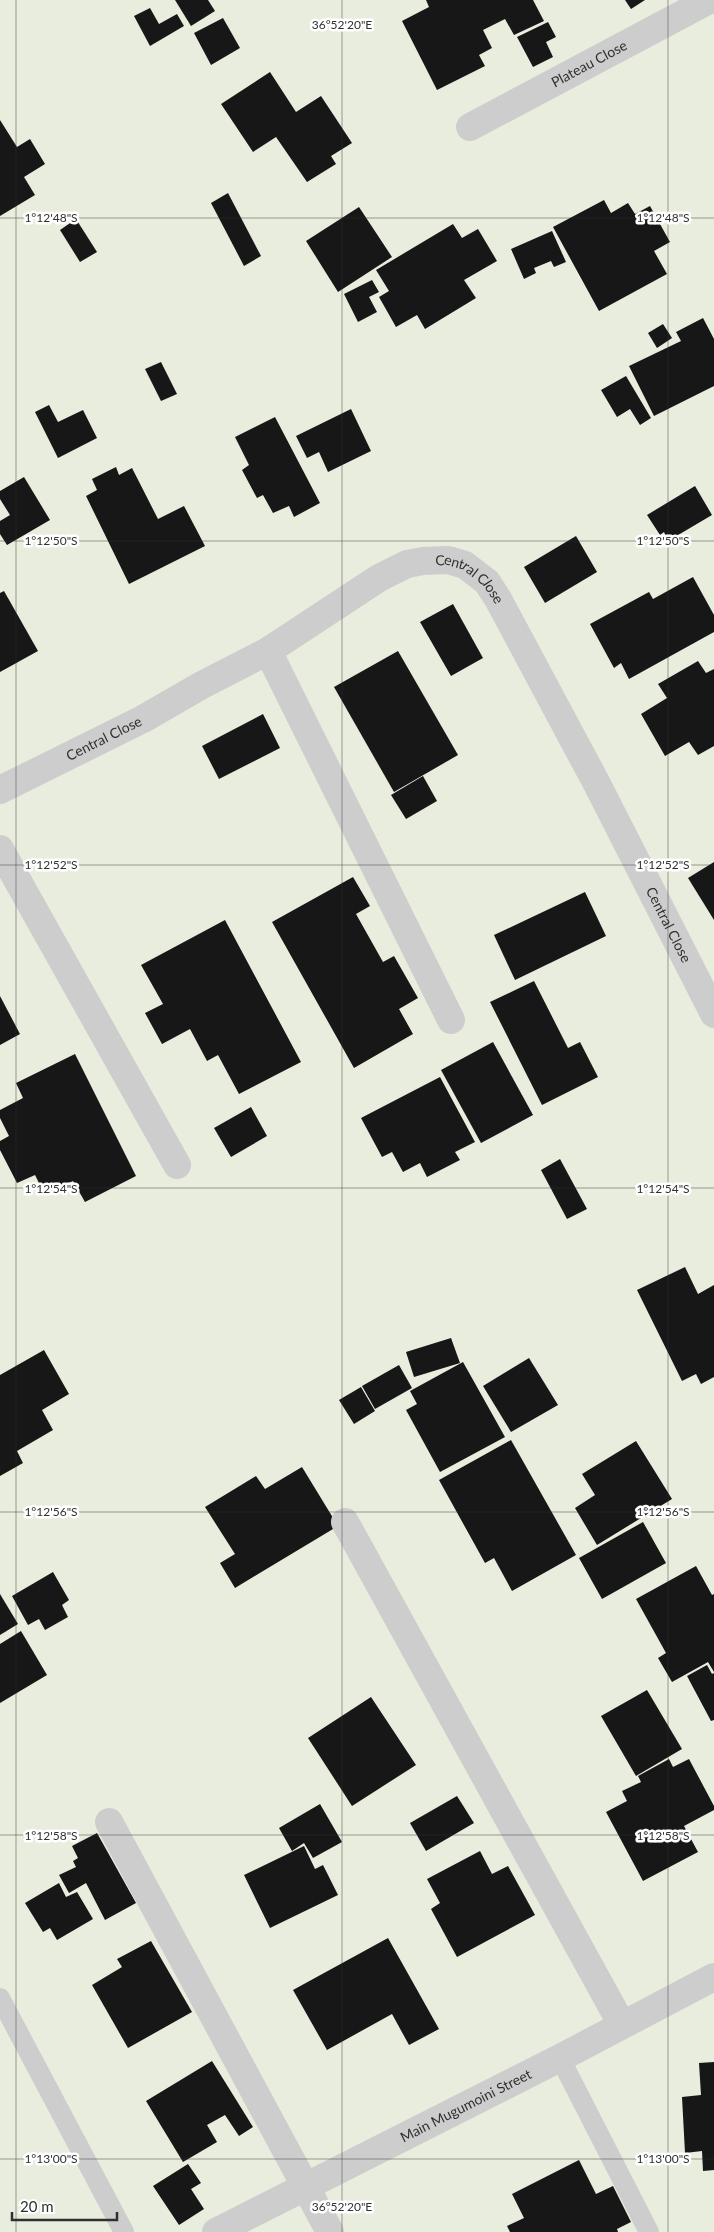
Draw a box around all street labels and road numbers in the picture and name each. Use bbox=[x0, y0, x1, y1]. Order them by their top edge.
street label: Plateau Close bbox=[548, 36, 630, 90]
street label: Central Close bbox=[435, 550, 508, 606]
street label: Central Close bbox=[63, 712, 144, 764]
street label: Central Close bbox=[643, 884, 695, 965]
street label: Main Mugumoini Street bbox=[397, 2065, 534, 2145]

